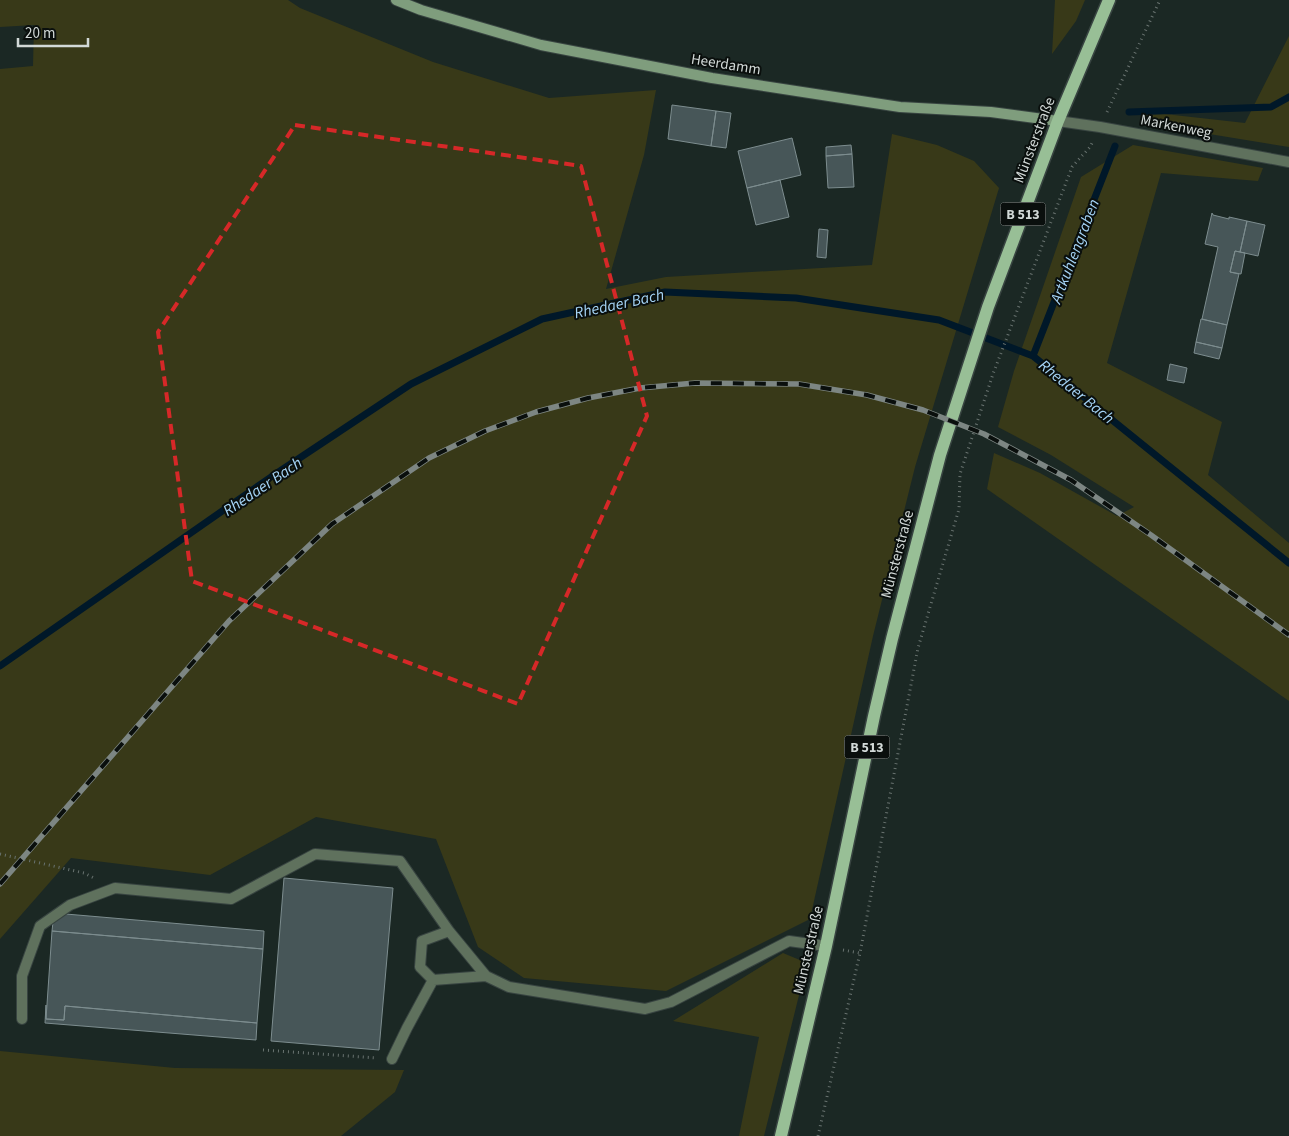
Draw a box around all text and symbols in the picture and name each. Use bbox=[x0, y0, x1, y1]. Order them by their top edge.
scale bar bbox=[18, 15, 88, 47]
text: 20 m bbox=[25, 23, 55, 44]
street label: Heerdamm bbox=[689, 49, 762, 80]
street label: Münsterstraße bbox=[1008, 94, 1060, 186]
street label: Markenweg bbox=[1139, 109, 1214, 144]
water label: Artkuhlengraben bbox=[1045, 196, 1105, 308]
road number: B 513 bbox=[1000, 202, 1046, 225]
water label: Rhedaer Bach bbox=[572, 284, 666, 324]
water label: Rhedaer Bach bbox=[1034, 354, 1119, 429]
water label: Rhedaer Bach bbox=[219, 452, 307, 522]
street label: Münsterstraße bbox=[876, 508, 919, 600]
road number: B 513 bbox=[844, 736, 890, 759]
street label: Münsterstraße bbox=[788, 904, 829, 996]

